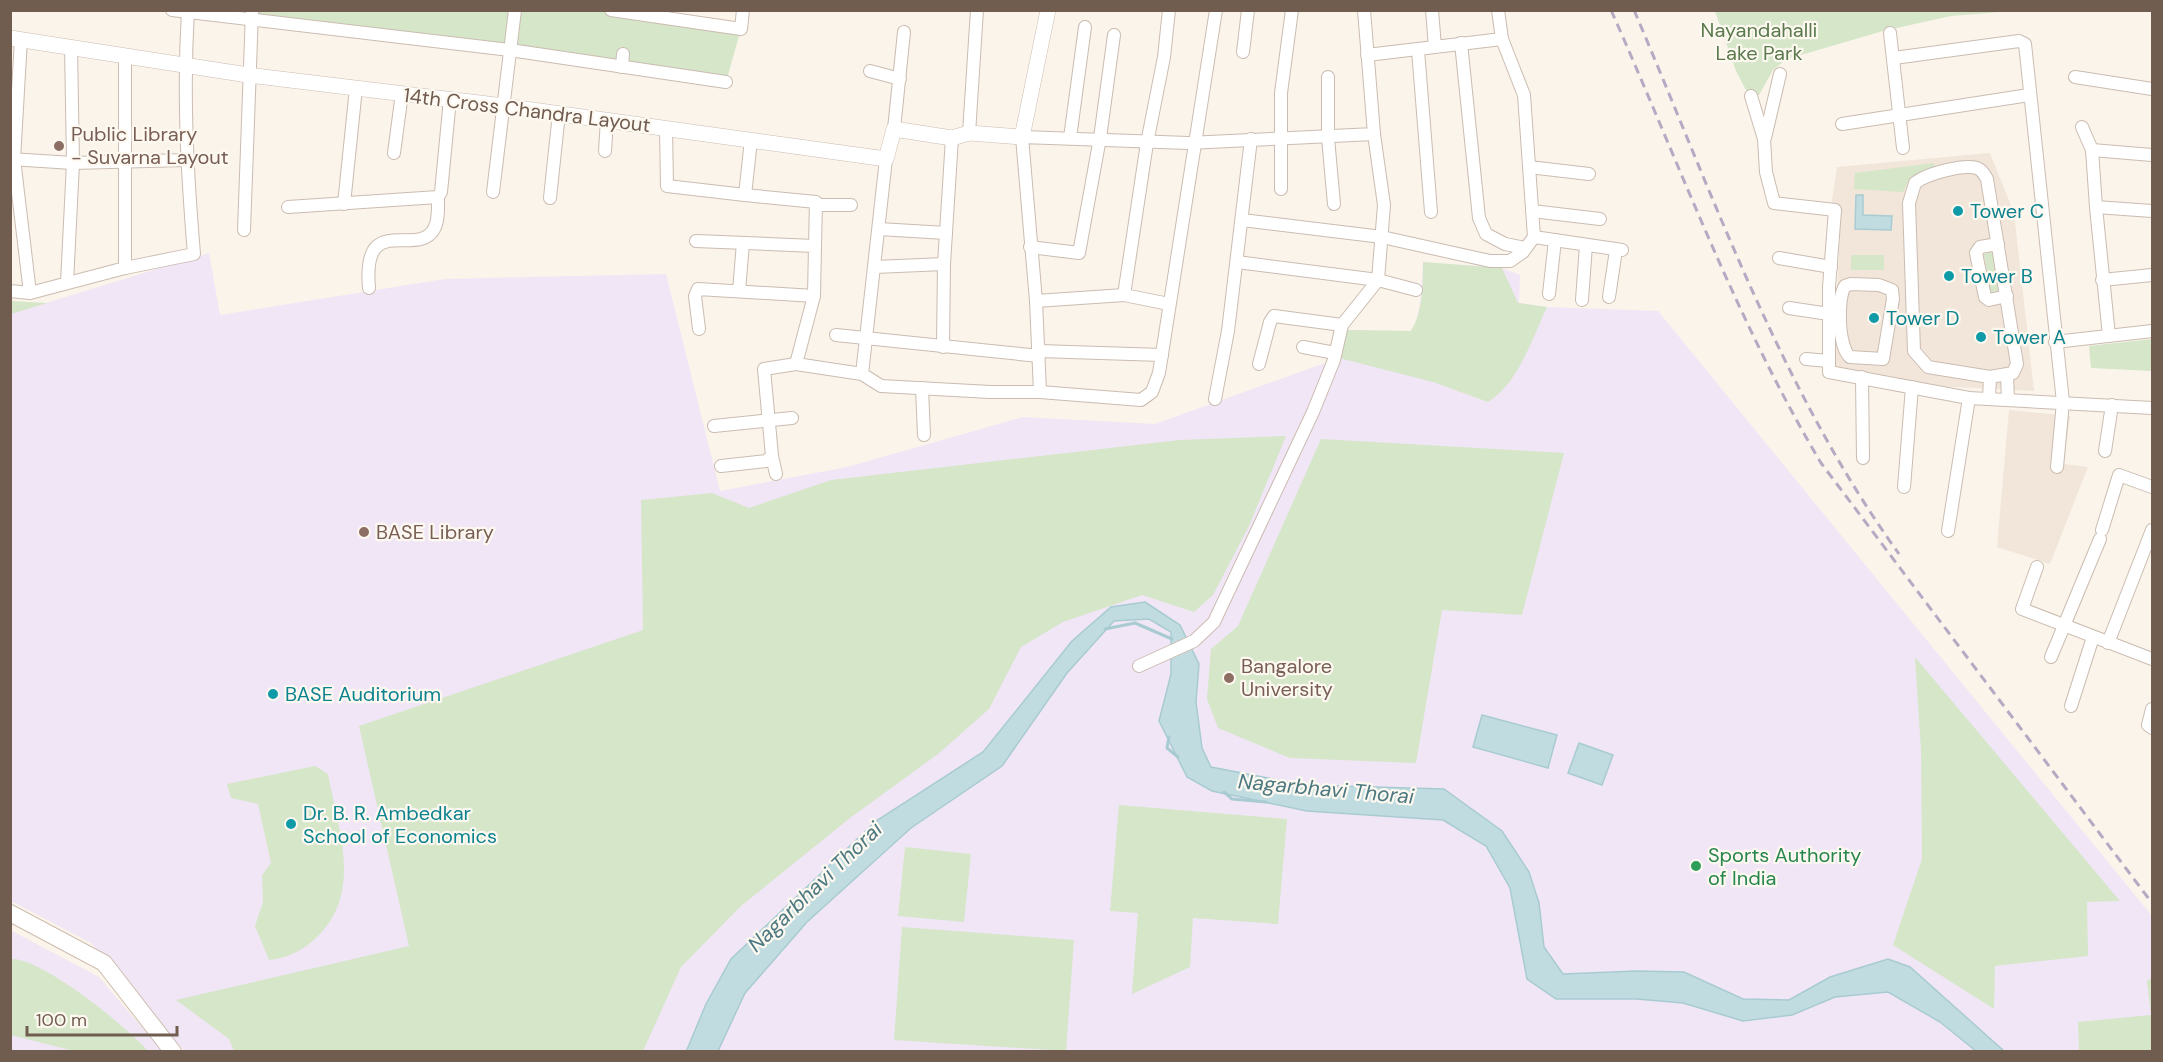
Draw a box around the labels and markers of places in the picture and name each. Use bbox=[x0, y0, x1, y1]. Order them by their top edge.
place label: Public Library - Suvarna Layout bbox=[71, 121, 229, 170]
marker: Public Library - Suvarna Layout bbox=[52, 139, 66, 153]
place label: Tower C bbox=[1970, 198, 2044, 224]
marker: Tower C bbox=[1951, 204, 1965, 218]
place label: Tower B bbox=[1961, 263, 2033, 289]
marker: Tower B bbox=[1942, 269, 1956, 283]
place label: Tower D bbox=[1886, 305, 1960, 331]
marker: Tower D bbox=[1867, 311, 1881, 325]
place label: Tower A bbox=[1993, 324, 2066, 350]
marker: Tower A bbox=[1974, 330, 1988, 344]
place label: BASE Library bbox=[376, 519, 494, 545]
marker: BASE Library bbox=[357, 525, 371, 539]
place label: Bangalore University bbox=[1241, 653, 1333, 702]
marker: Bangalore University bbox=[1222, 671, 1236, 685]
place label: BASE Auditorium bbox=[285, 681, 441, 707]
marker: BASE Auditorium bbox=[266, 687, 280, 701]
place label: Dr. B. R. Ambedkar School of Economics bbox=[303, 800, 497, 849]
marker: Dr. B. R. Ambedkar School of Economics bbox=[284, 817, 298, 831]
place label: Sports Authority of India bbox=[1708, 842, 1861, 891]
marker: Sports Authority of India bbox=[1689, 859, 1703, 873]

